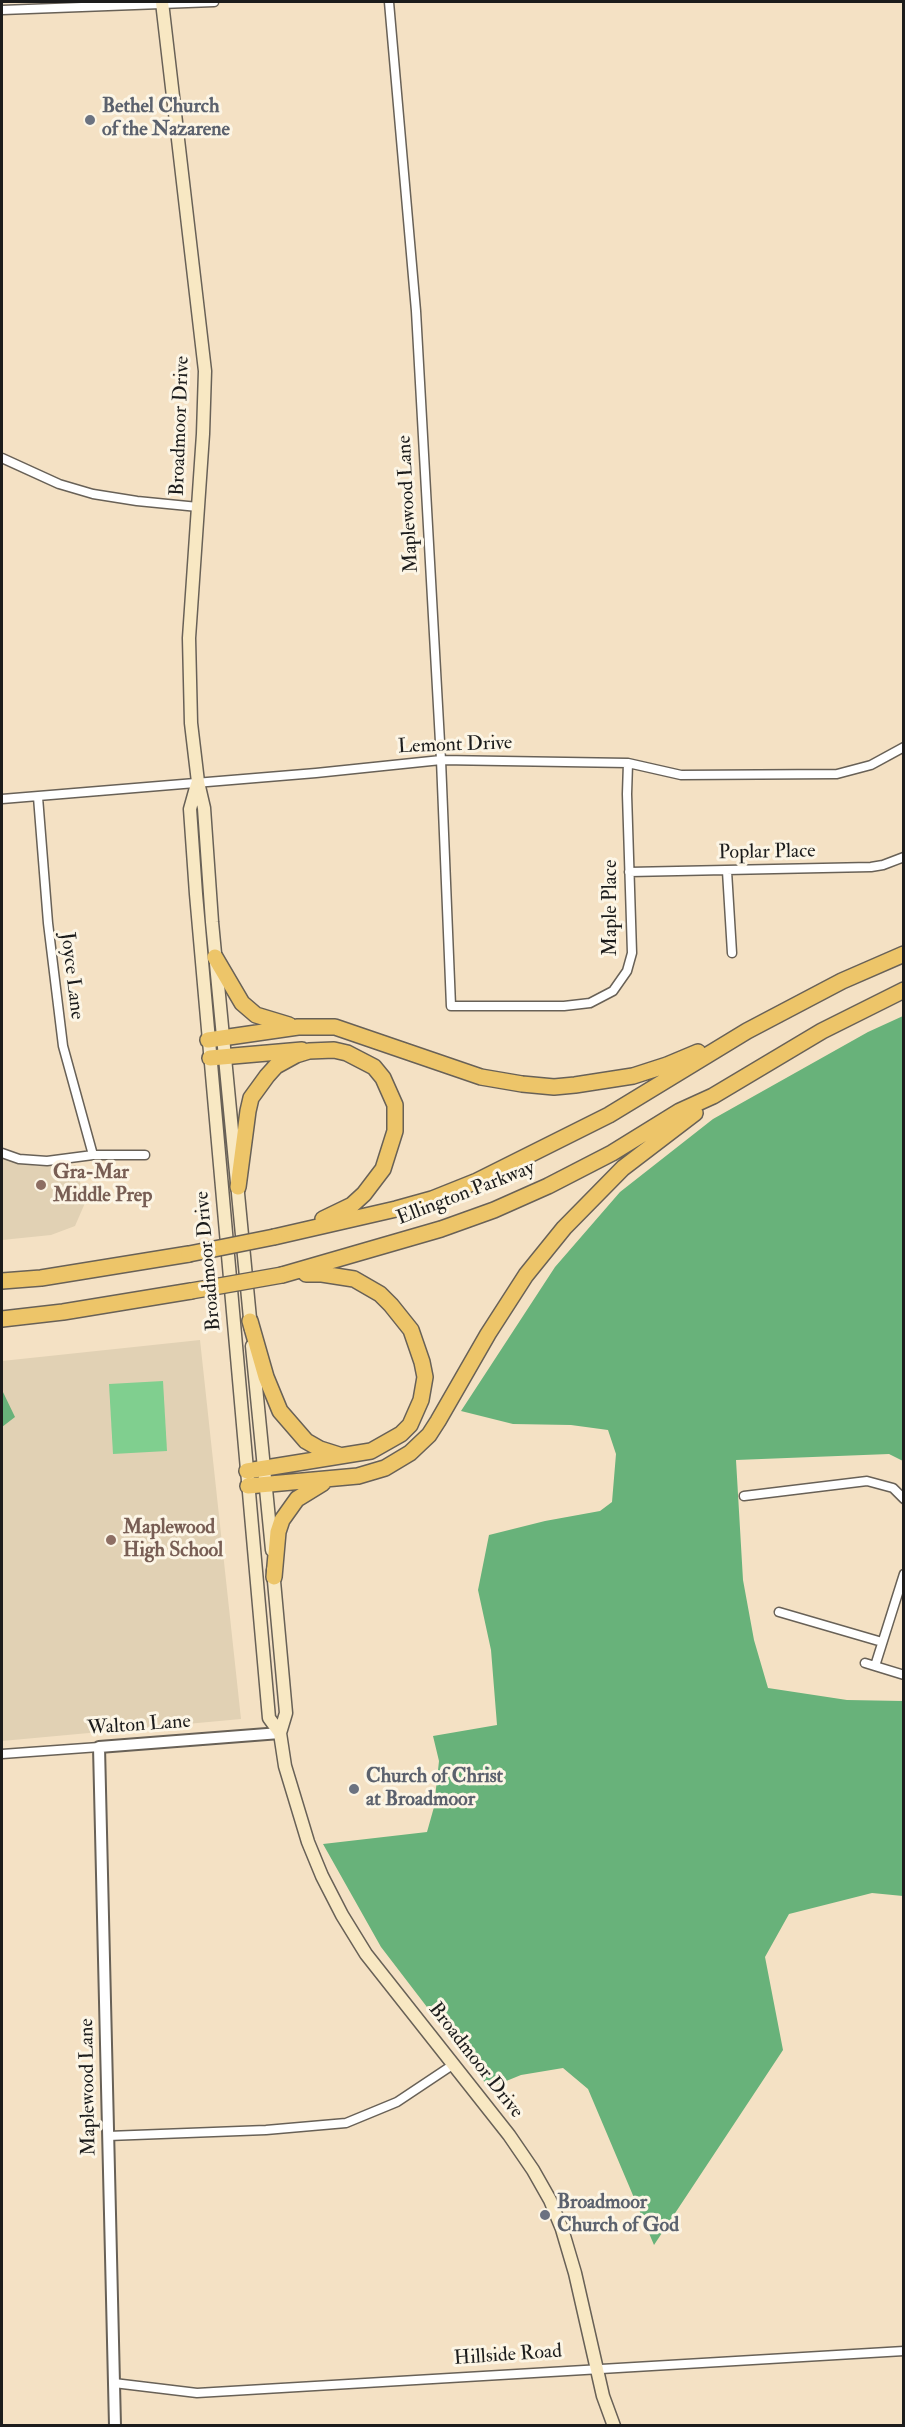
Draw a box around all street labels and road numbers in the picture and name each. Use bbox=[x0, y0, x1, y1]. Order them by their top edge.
street label: Broadmoor Drive bbox=[167, 356, 195, 496]
street label: Maplewood Lane bbox=[393, 435, 425, 573]
street label: Lemont Drive bbox=[397, 732, 513, 760]
street label: Poplar Place bbox=[718, 840, 816, 866]
street label: Maple Place bbox=[600, 860, 624, 956]
street label: Joyce Lane bbox=[54, 931, 88, 1021]
street label: Ellington Parkway bbox=[394, 1157, 538, 1231]
street label: Broadmoor Drive bbox=[191, 1190, 227, 1332]
street label: Walton Lane bbox=[86, 1710, 192, 1742]
street label: Broadmoor Drive bbox=[422, 1998, 528, 2124]
street label: Maplewood Lane bbox=[76, 2018, 102, 2156]
street label: Hillside Road bbox=[453, 2340, 563, 2372]

